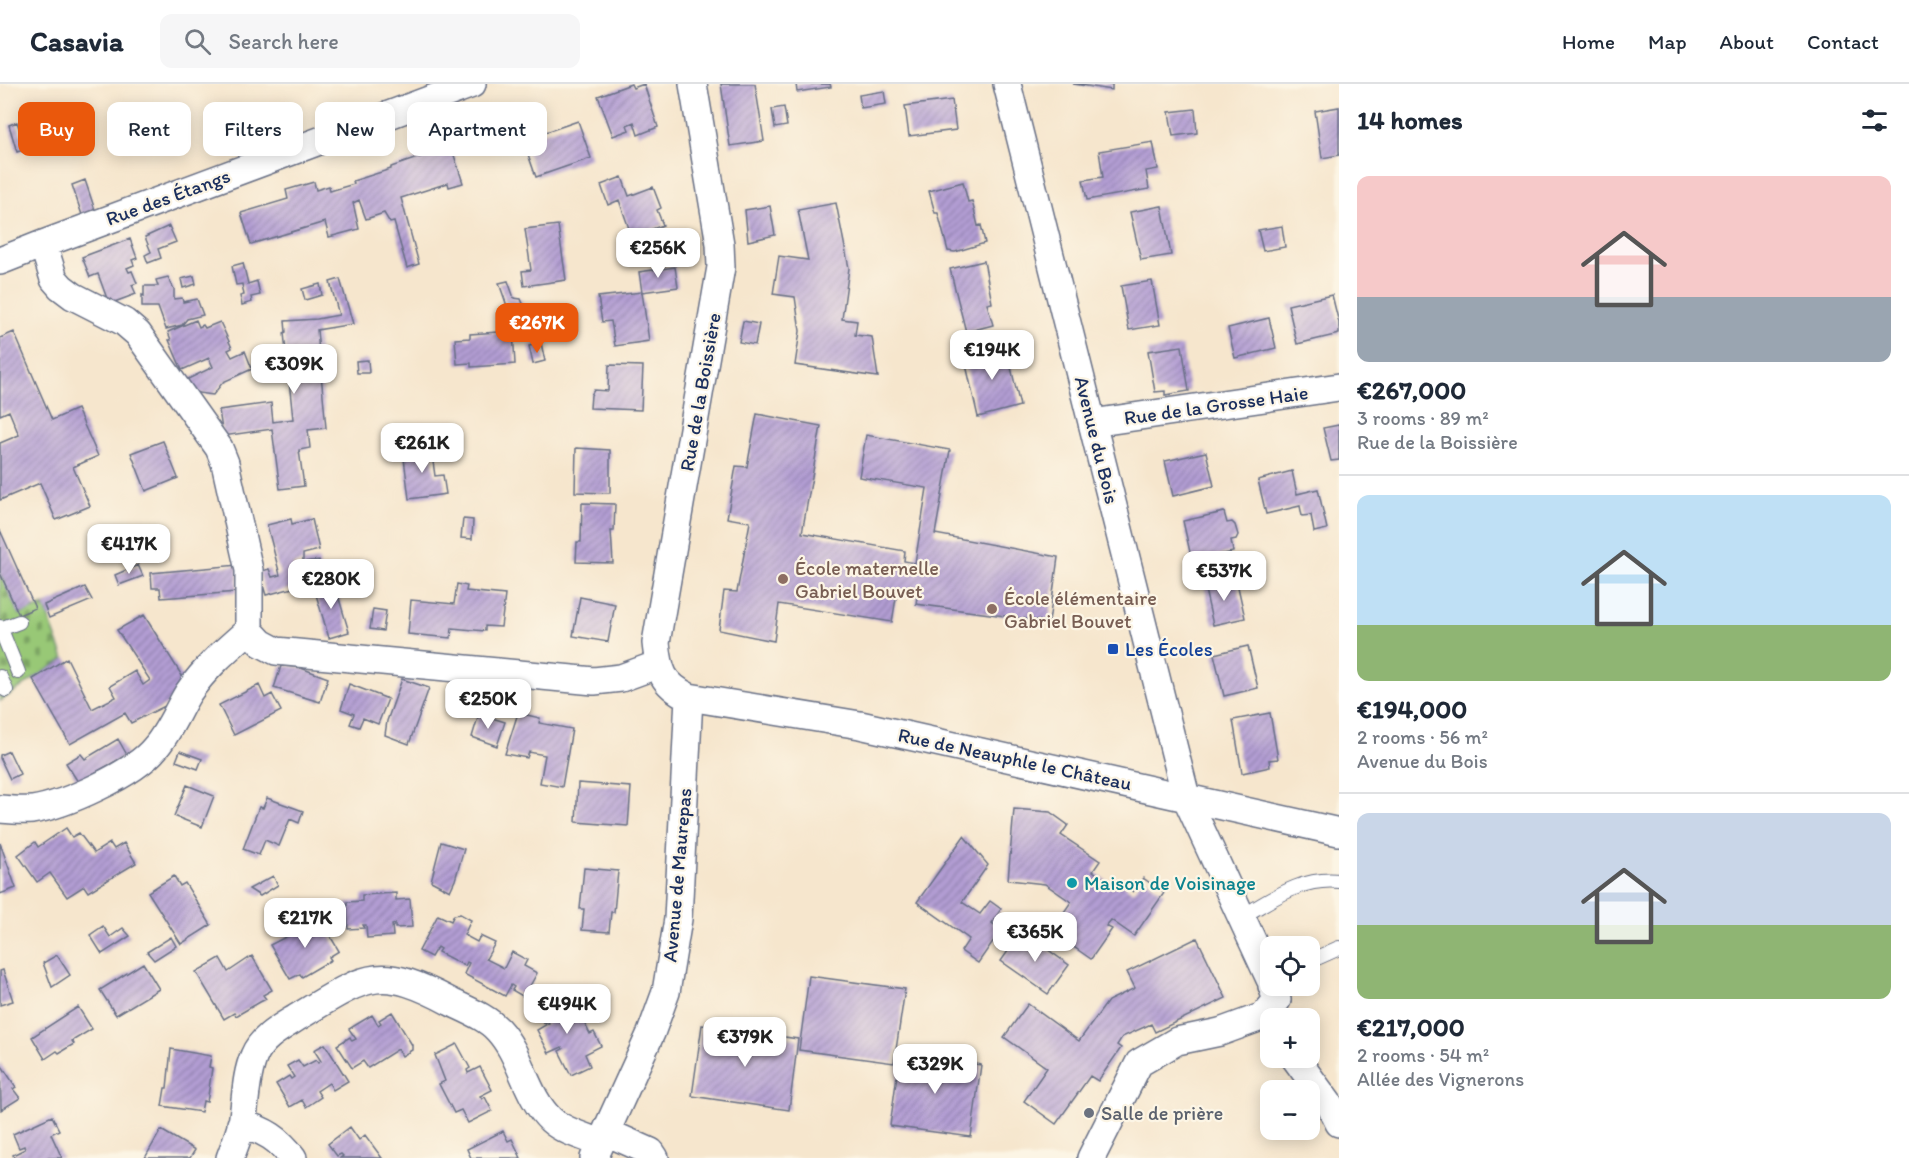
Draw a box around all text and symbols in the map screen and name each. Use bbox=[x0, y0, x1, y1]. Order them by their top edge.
search box bbox=[160, 14, 580, 68]
text: Casavia bbox=[30, 24, 124, 58]
icon: search bbox=[181, 25, 214, 58]
text: Search here bbox=[229, 28, 339, 55]
text: Home bbox=[1562, 29, 1615, 54]
text: Map bbox=[1648, 29, 1687, 54]
text: About bbox=[1720, 29, 1774, 54]
text: Contact bbox=[1807, 29, 1879, 54]
chip: Buy bbox=[18, 102, 95, 156]
chip: Rent bbox=[107, 102, 191, 156]
chip: Filters bbox=[203, 102, 303, 156]
chip: New bbox=[315, 102, 395, 156]
chip: Apartment bbox=[407, 102, 547, 156]
text: 14 homes bbox=[1357, 104, 1463, 136]
icon: filters bbox=[1858, 104, 1891, 137]
street label: Rue des Étangs bbox=[103, 163, 233, 231]
icon: home bbox=[1570, 215, 1678, 323]
pin: €256K bbox=[616, 228, 700, 279]
text: €256K bbox=[630, 235, 686, 259]
pin: €267K bbox=[495, 303, 579, 354]
text: €267K bbox=[509, 310, 565, 334]
street label: Rue de la Boissière bbox=[674, 311, 726, 473]
pin: €194K bbox=[950, 330, 1034, 381]
text: €194K bbox=[964, 337, 1020, 361]
pin: €309K bbox=[252, 344, 336, 395]
text: €309K bbox=[265, 351, 323, 375]
street label: Avenue du Bois bbox=[1070, 374, 1124, 506]
text: €267,000 bbox=[1357, 374, 1466, 406]
street label: Rue de la Grosse Haie bbox=[1122, 380, 1310, 430]
text: 3 rooms · 89 m² bbox=[1357, 406, 1489, 430]
pin: €261K bbox=[380, 423, 464, 474]
text: €261K bbox=[395, 430, 449, 454]
text: Rue de la Boissière bbox=[1357, 430, 1518, 454]
pin: €417K bbox=[87, 524, 171, 575]
text: €417K bbox=[101, 531, 157, 555]
icon: home bbox=[1570, 534, 1678, 642]
pin: €537K bbox=[1182, 551, 1266, 602]
place label: École maternelle Gabriel Bouvet bbox=[795, 556, 939, 603]
text: €537K bbox=[1196, 558, 1252, 582]
pin: €280K bbox=[289, 559, 373, 610]
text: €280K bbox=[302, 566, 360, 590]
marker: École maternelle Gabriel Bouvet bbox=[776, 572, 790, 586]
place label: École élémentaire Gabriel Bouvet bbox=[1004, 586, 1157, 633]
marker: École élémentaire Gabriel Bouvet bbox=[985, 602, 999, 616]
place label: Les Écoles bbox=[1125, 637, 1213, 661]
marker: Les Écoles bbox=[1106, 642, 1120, 656]
pin: €250K bbox=[446, 679, 530, 730]
text: €250K bbox=[459, 686, 517, 710]
text: €194,000 bbox=[1357, 693, 1467, 725]
street label: Rue de Neauphle le Château bbox=[896, 722, 1134, 796]
text: 2 rooms · 56 m² bbox=[1357, 725, 1488, 749]
text: Avenue du Bois bbox=[1357, 749, 1488, 773]
street label: Avenue de Maurepas bbox=[657, 787, 697, 963]
icon: home bbox=[1570, 852, 1678, 960]
place label: Maison de Voisinage bbox=[1084, 871, 1256, 895]
marker: Maison de Voisinage bbox=[1065, 876, 1079, 890]
pin: €217K bbox=[263, 898, 347, 949]
text: €217K bbox=[278, 905, 332, 929]
pin: €365K bbox=[993, 912, 1077, 963]
text: €365K bbox=[1007, 919, 1063, 943]
map controls bbox=[1260, 936, 1320, 1140]
button: locate bbox=[1260, 936, 1320, 996]
pin: €494K bbox=[525, 984, 609, 1035]
text: €494K bbox=[538, 991, 596, 1015]
button: + bbox=[1260, 1008, 1320, 1068]
text: €217,000 bbox=[1357, 1011, 1465, 1043]
pin: €379K bbox=[703, 1017, 787, 1068]
text: €379K bbox=[717, 1024, 773, 1048]
text: 2 rooms · 54 m² bbox=[1357, 1043, 1489, 1067]
pin: €329K bbox=[893, 1044, 977, 1095]
text: €329K bbox=[907, 1051, 963, 1075]
text: Allée des Vignerons bbox=[1357, 1067, 1524, 1091]
button: − bbox=[1260, 1080, 1320, 1140]
place label: Salle de prière bbox=[1101, 1101, 1223, 1125]
marker: Salle de prière bbox=[1082, 1106, 1096, 1120]

